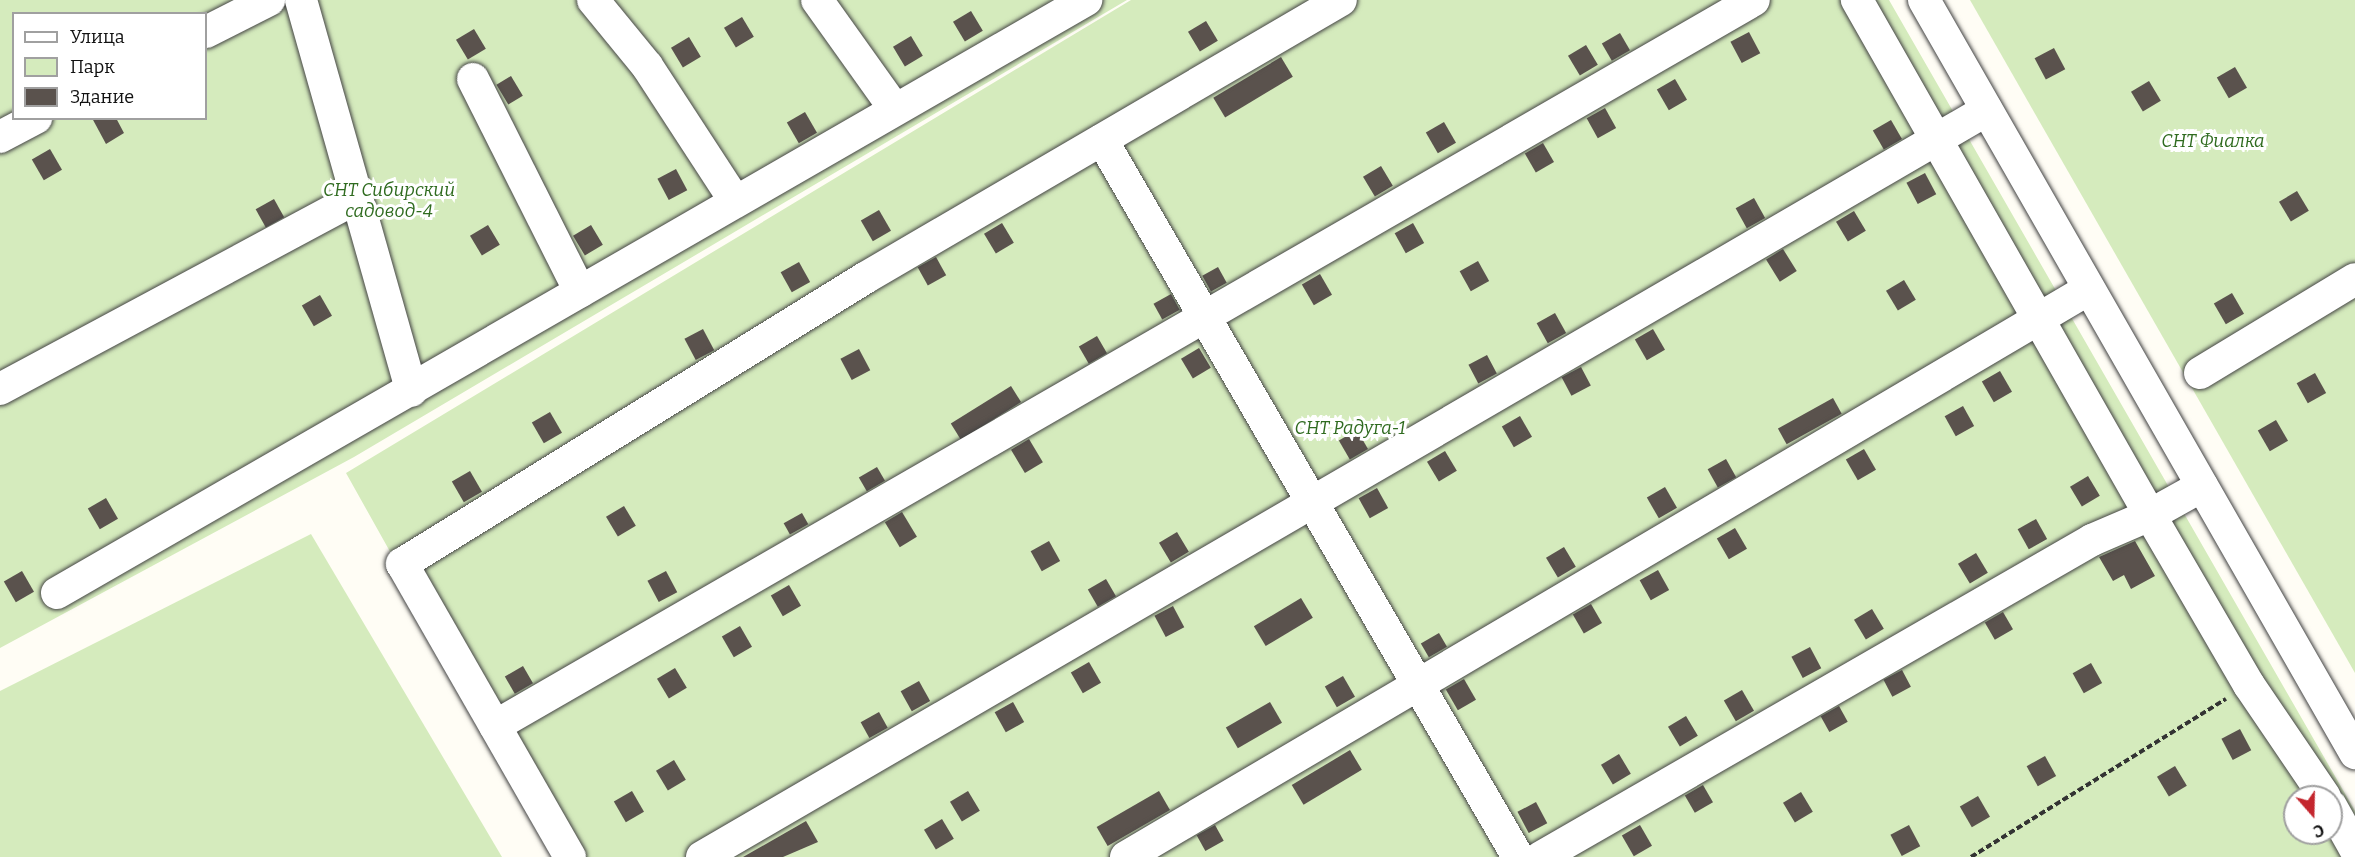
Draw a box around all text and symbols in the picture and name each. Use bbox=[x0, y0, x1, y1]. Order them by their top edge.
legend bbox=[12, 12, 207, 120]
text: Улица bbox=[70, 26, 125, 48]
text: Парк bbox=[70, 56, 115, 78]
text: Здание bbox=[70, 86, 134, 108]
park label: СНТ Фиалка bbox=[2161, 130, 2265, 152]
park label: СНТ Сибирский садовод-4 bbox=[323, 180, 455, 222]
park label: СНТ Радуга-1 bbox=[1295, 417, 1405, 439]
north arrow bbox=[2283, 785, 2343, 845]
text: С bbox=[2311, 820, 2327, 841]

